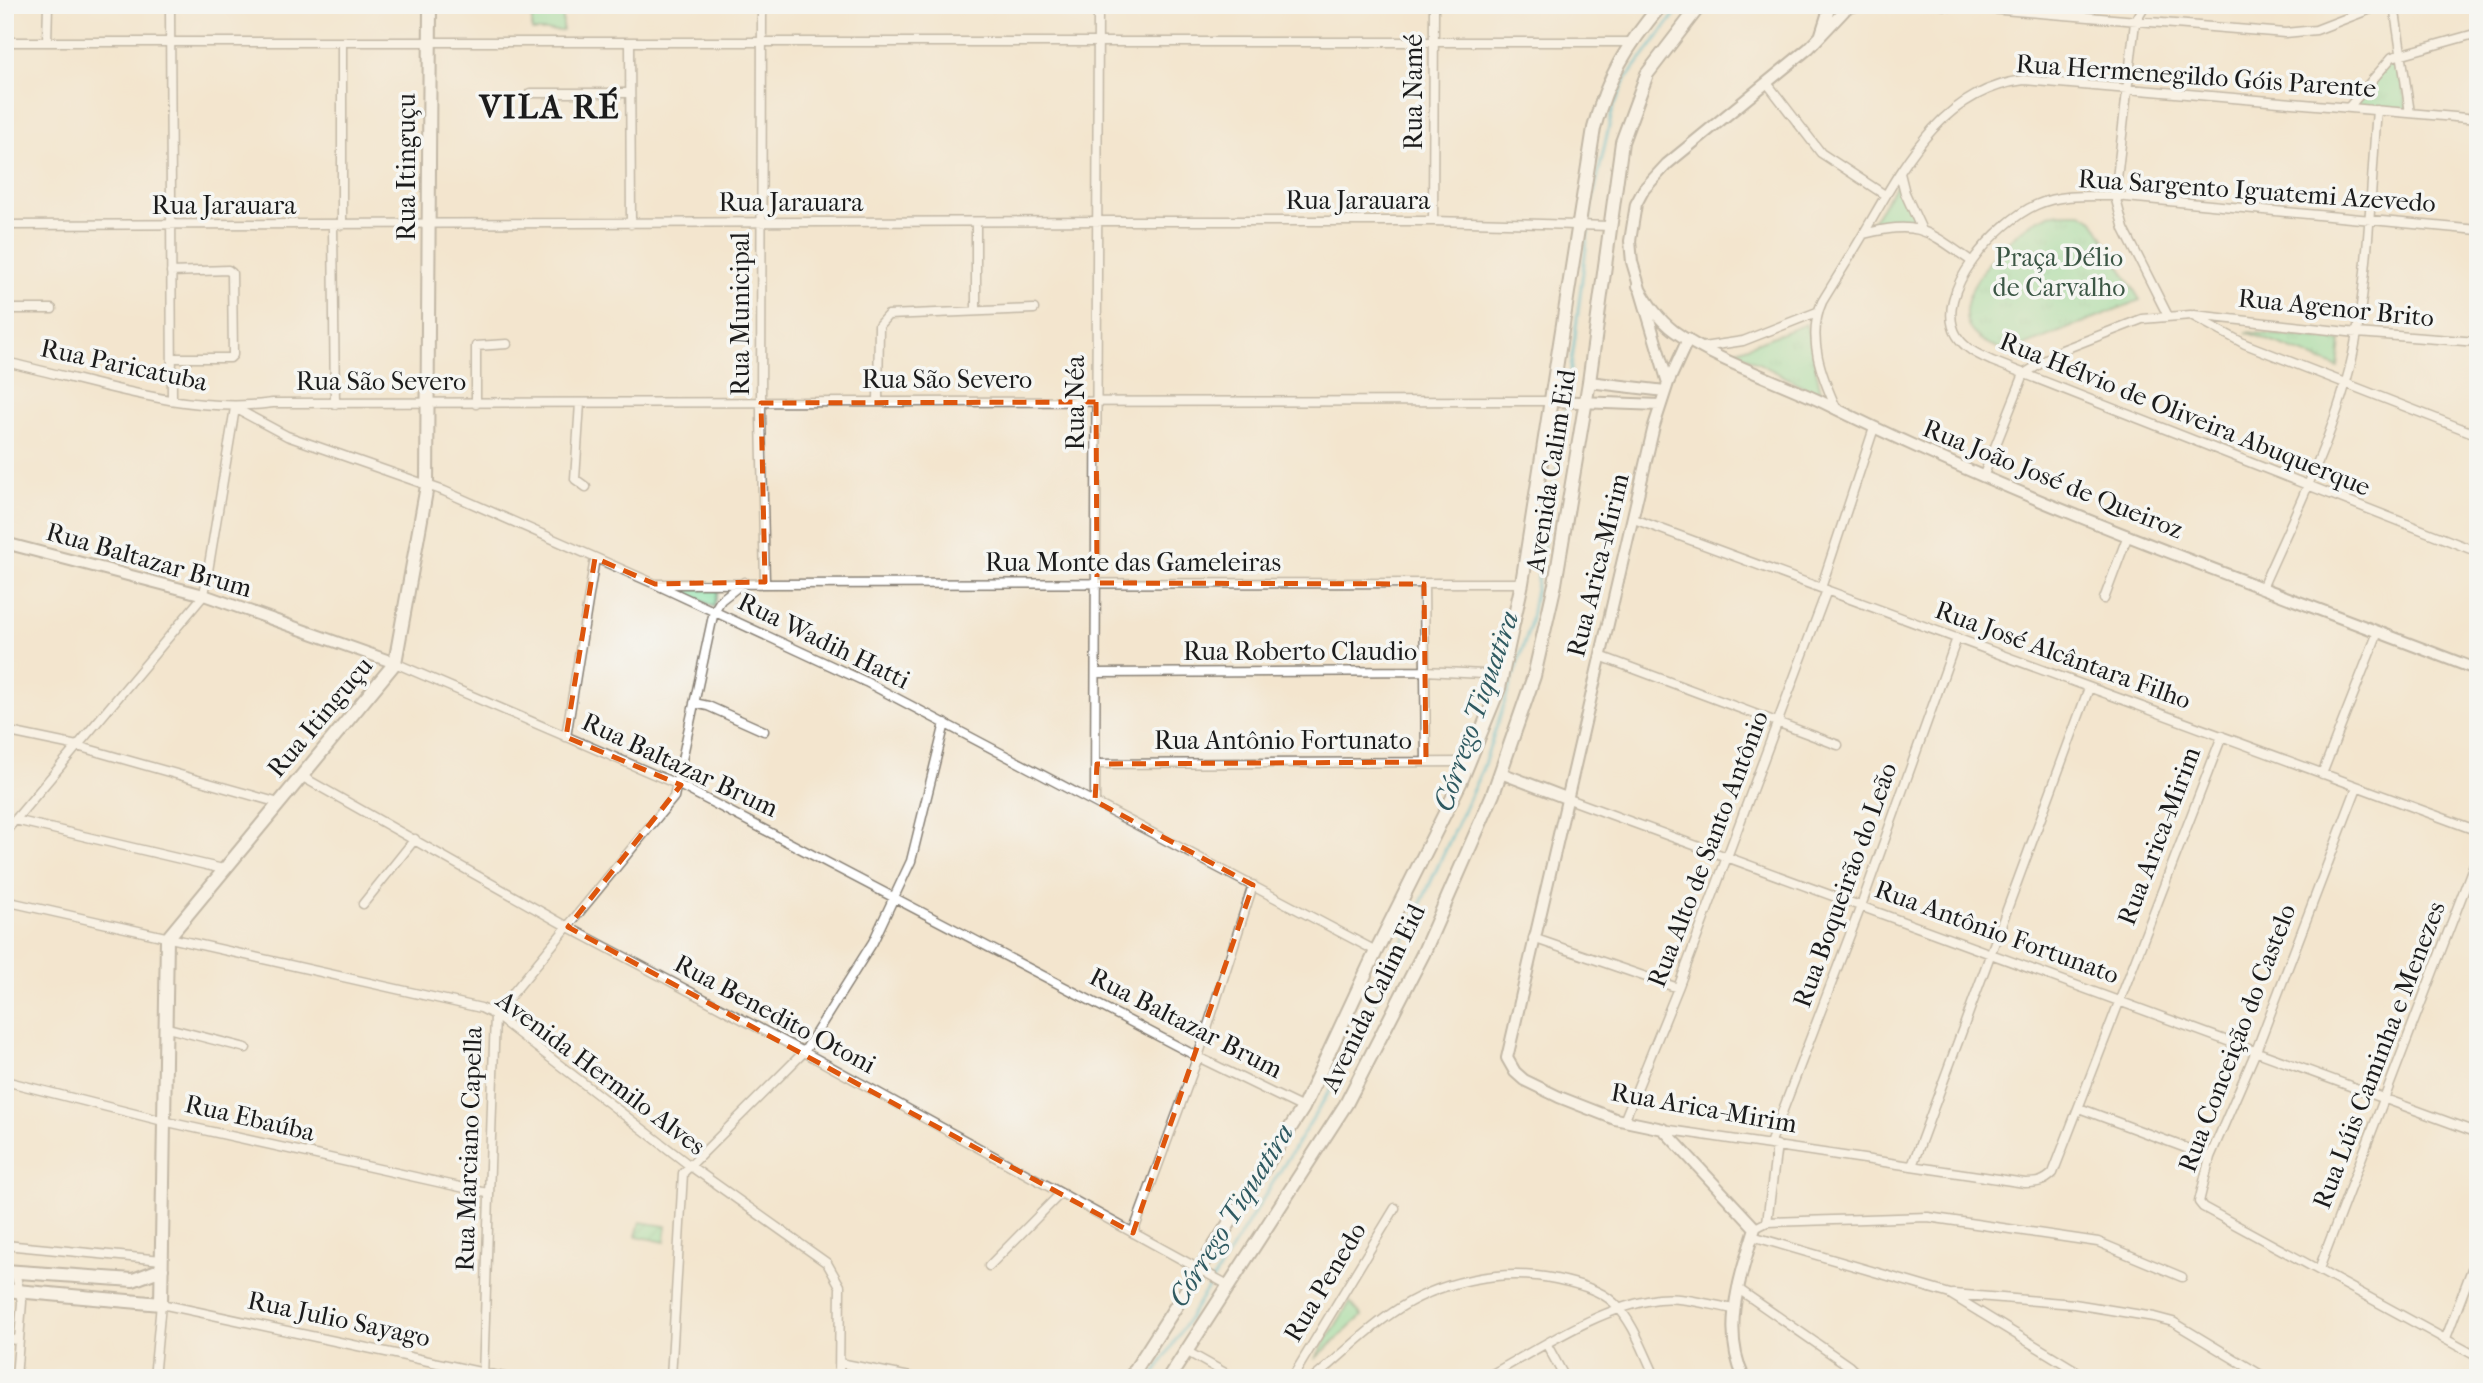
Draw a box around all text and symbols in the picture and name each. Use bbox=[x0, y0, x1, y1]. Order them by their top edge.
street label: Rua Namé bbox=[1398, 34, 1429, 150]
street label: Rua Hermenegildo Góis Parente bbox=[2015, 48, 2377, 104]
district label: VILA RÉ bbox=[478, 86, 621, 127]
street label: Rua Itinguçu bbox=[391, 93, 422, 241]
street label: Rua Sargento Iguatemi Azevedo bbox=[2077, 163, 2437, 219]
street label: Rua Jarauara bbox=[1286, 185, 1431, 216]
street label: Rua Jarauara bbox=[719, 187, 864, 218]
street label: Rua Jarauara bbox=[152, 190, 297, 221]
street label: Rua Municipal bbox=[725, 232, 756, 396]
park label: Praça Délio de Carvalho bbox=[1993, 242, 2125, 303]
street label: Rua Agenor Brito bbox=[2236, 282, 2436, 334]
street label: Rua Hélvio de Oliveira Abuquerque bbox=[1995, 325, 2375, 503]
street label: Rua Paricatuba bbox=[38, 332, 211, 398]
street label: Rua Néa bbox=[1060, 355, 1091, 450]
street label: Rua São Severo bbox=[862, 364, 1032, 395]
street label: Rua São Severo bbox=[296, 366, 466, 397]
street label: Avenida Calim Eid bbox=[1519, 366, 1582, 576]
street label: Rua João José de Queiroz bbox=[1918, 413, 2188, 545]
street label: Rua Arica-Mirim bbox=[1560, 470, 1636, 660]
street label: Rua Baltazar Brum bbox=[43, 516, 256, 604]
street label: Rua Monte das Gameleiras bbox=[985, 547, 1281, 578]
street label: Rua Wadih Hatti bbox=[733, 586, 915, 696]
street label: Rua José Alcântara Filho bbox=[1931, 594, 2195, 716]
water label: Córrego Tiquatira bbox=[1426, 607, 1526, 815]
street label: Rua Roberto Claudio bbox=[1183, 636, 1417, 667]
street label: Rua Itinguçu bbox=[261, 650, 380, 784]
street label: Rua Baltazar Brum bbox=[577, 706, 783, 824]
street label: Rua Alto de Santo Antônio bbox=[1641, 706, 1775, 992]
street label: Rua Antônio Fortunato bbox=[1154, 725, 1412, 756]
street label: Rua Arica-Mirim bbox=[2111, 742, 2207, 929]
street label: Rua Boqueirão do Leão bbox=[1786, 758, 1904, 1012]
street label: Rua Antônio Fortunato bbox=[1871, 873, 2123, 991]
street label: Rua Lúis Caminha e Menezes bbox=[2306, 897, 2452, 1213]
street label: Avenida Calim Eid bbox=[1314, 898, 1432, 1098]
street label: Rua Conceição do Castelo bbox=[2172, 900, 2302, 1176]
street label: Rua Benedito Otoni bbox=[669, 948, 881, 1080]
street label: Rua Baltazar Brum bbox=[1084, 961, 1288, 1085]
street label: Avenida Hermilo Alves bbox=[489, 984, 712, 1162]
street label: Rua Marciano Capella bbox=[449, 1025, 489, 1272]
street label: Rua Arica-Mirim bbox=[1609, 1076, 1800, 1140]
street label: Rua Ebaúba bbox=[182, 1088, 319, 1148]
water label: Córrego Tiquatira bbox=[1162, 1117, 1300, 1313]
street label: Rua Penedo bbox=[1277, 1217, 1373, 1347]
street label: Rua Julio Sayago bbox=[245, 1285, 433, 1353]

